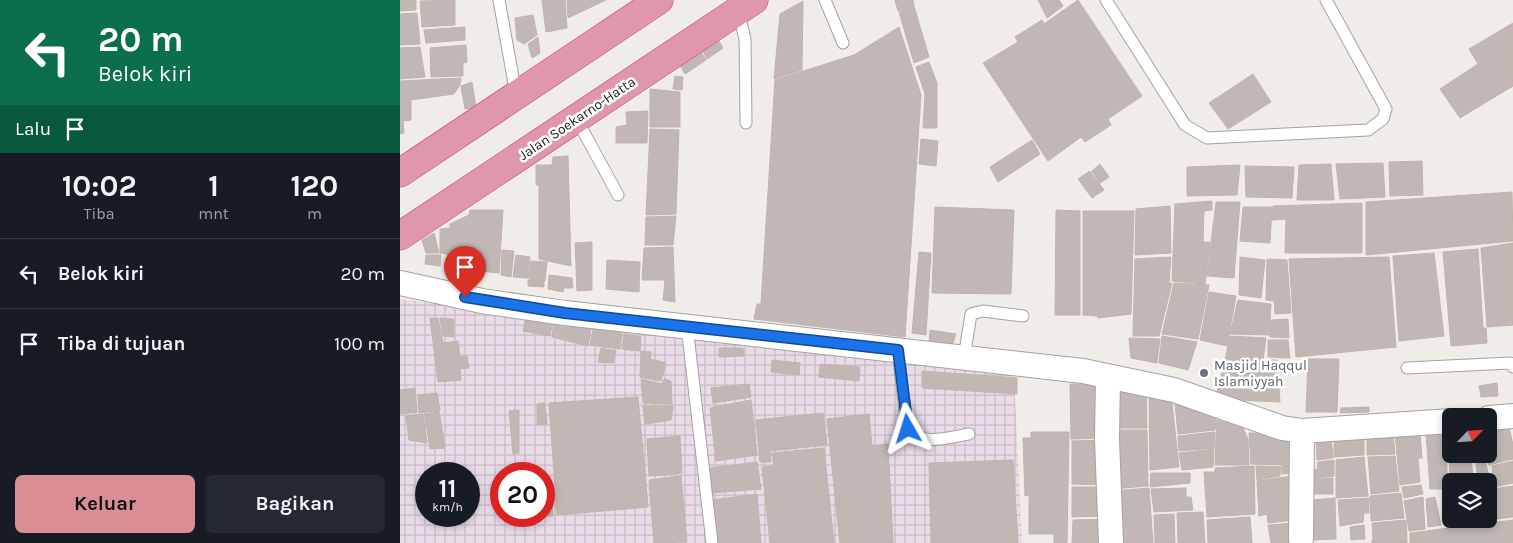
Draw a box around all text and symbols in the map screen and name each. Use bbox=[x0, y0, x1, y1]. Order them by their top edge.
text: 20 m bbox=[98, 19, 183, 60]
icon: left bbox=[15, 20, 80, 85]
text: Belok kiri bbox=[98, 61, 192, 87]
street label: Jalan Soekarno-Hatta bbox=[516, 73, 639, 164]
icon: arrive bbox=[61, 115, 89, 143]
text: Lalu bbox=[15, 118, 51, 140]
text: 10:02 bbox=[62, 168, 137, 204]
text: 1 bbox=[208, 168, 219, 204]
text: 120 bbox=[291, 168, 338, 204]
text: Tiba bbox=[84, 204, 115, 223]
text: mnt bbox=[198, 204, 229, 223]
text: m bbox=[307, 204, 322, 223]
pin bbox=[444, 246, 486, 297]
icon: arrive bbox=[451, 253, 479, 281]
icon: left bbox=[15, 260, 43, 288]
text: Belok kiri bbox=[58, 263, 144, 285]
text: 20 m bbox=[340, 263, 385, 285]
icon: arrive bbox=[15, 330, 43, 358]
text: Tiba di tujuan bbox=[58, 333, 185, 355]
text: 100 m bbox=[334, 333, 385, 355]
place label: Masjid Haqqul Islamiyyah bbox=[1214, 357, 1307, 390]
marker: Masjid Haqqul Islamiyyah bbox=[1198, 367, 1210, 379]
position arrow bbox=[881, 402, 933, 454]
north arrow bbox=[1442, 408, 1498, 462]
map controls bbox=[1442, 408, 1497, 528]
speed limit sign: 20 bbox=[490, 462, 555, 527]
button: layers bbox=[1442, 473, 1497, 528]
text: 11 bbox=[439, 474, 456, 503]
button: Keluar bbox=[15, 475, 195, 533]
button: Bagikan bbox=[205, 475, 385, 533]
text: km/h bbox=[432, 500, 463, 514]

